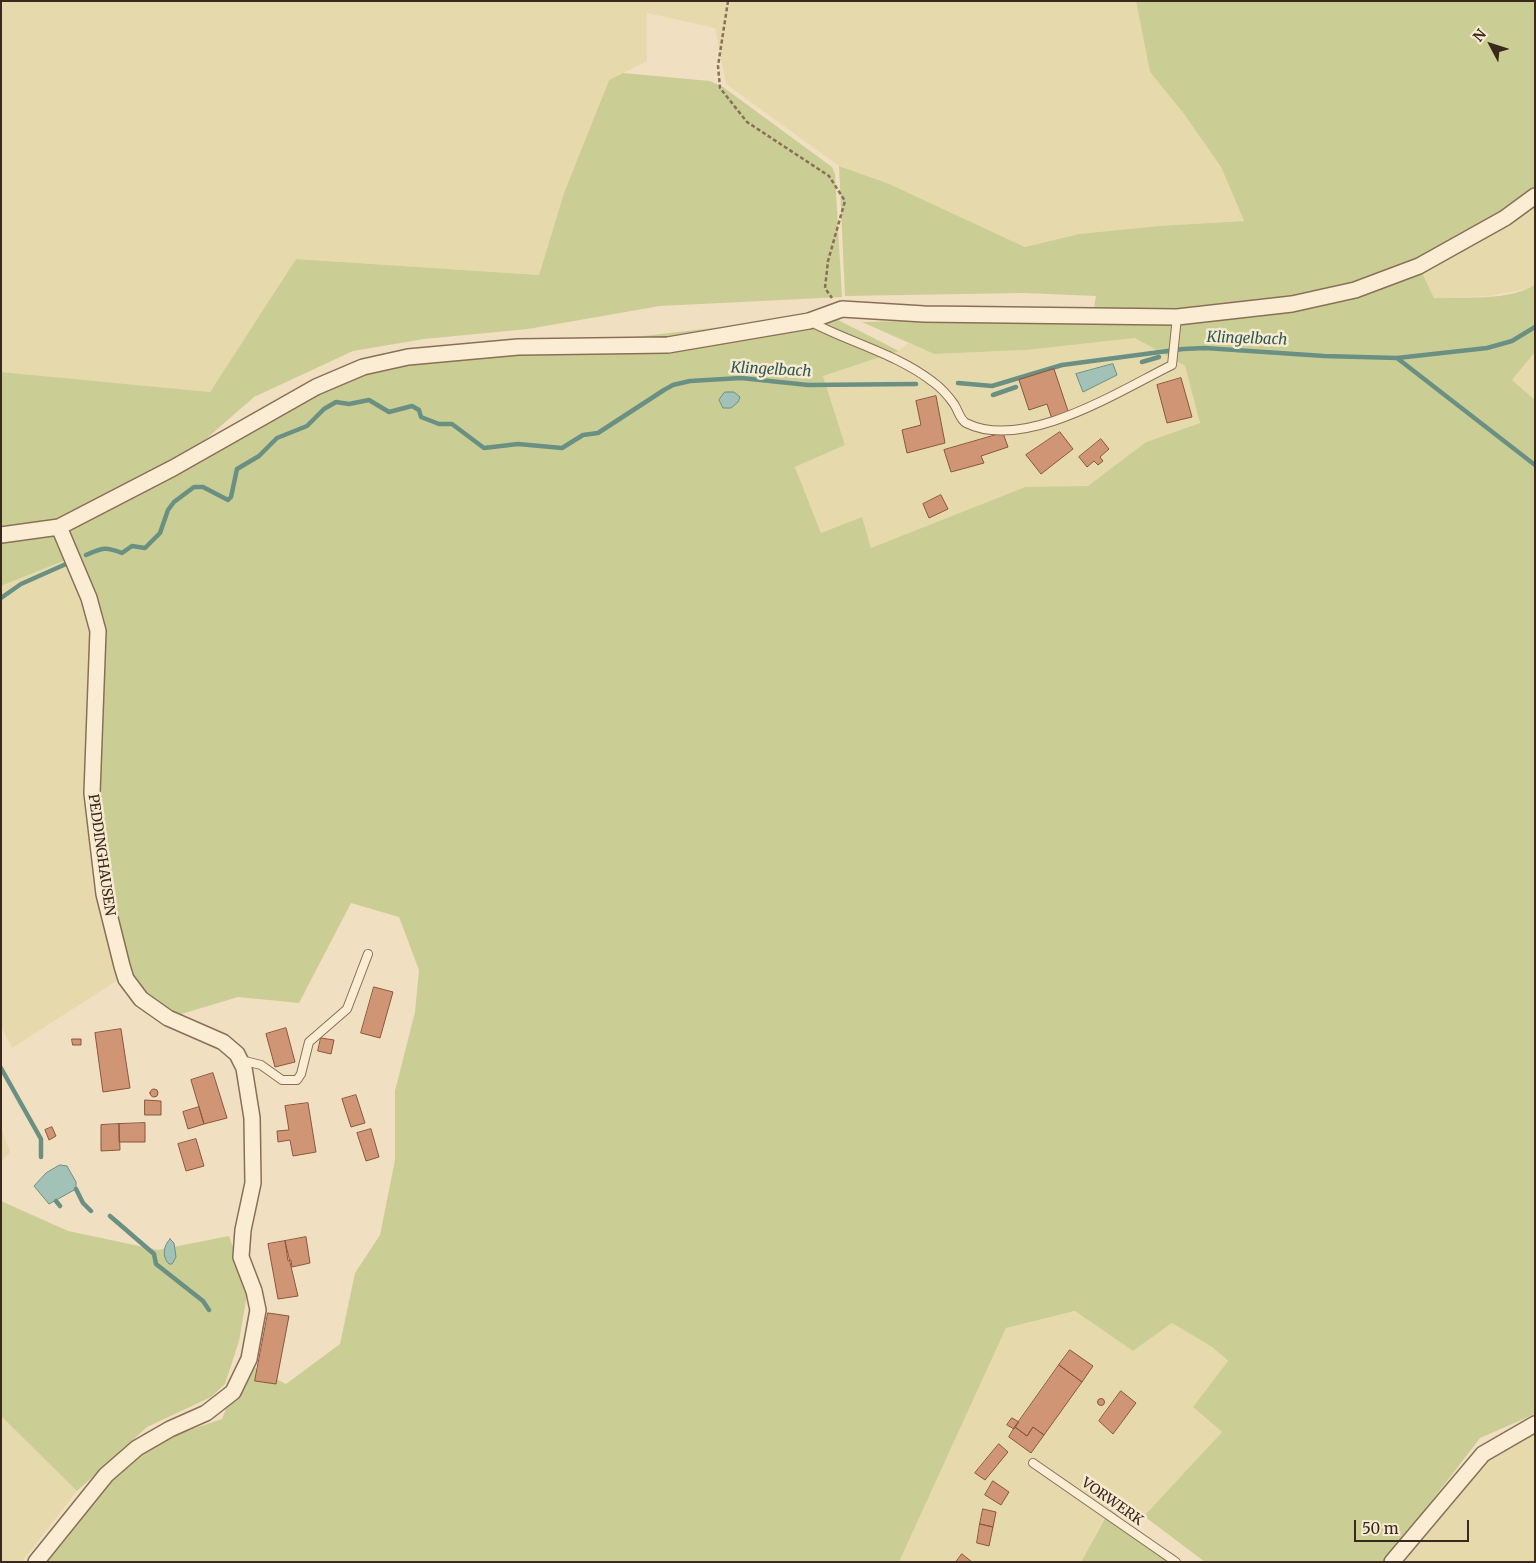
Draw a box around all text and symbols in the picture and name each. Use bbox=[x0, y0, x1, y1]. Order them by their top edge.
north arrow bbox=[1466, 20, 1516, 70]
text: N bbox=[1469, 25, 1490, 45]
water label: Klingelbach bbox=[1206, 329, 1288, 349]
water label: Klingelbach bbox=[730, 359, 812, 381]
street label: PEDDINGHAUSEN bbox=[84, 793, 118, 917]
street label: VORWERK bbox=[1078, 1475, 1146, 1529]
scale bar bbox=[1356, 1510, 1471, 1542]
text: 50 m bbox=[1362, 1519, 1399, 1538]

